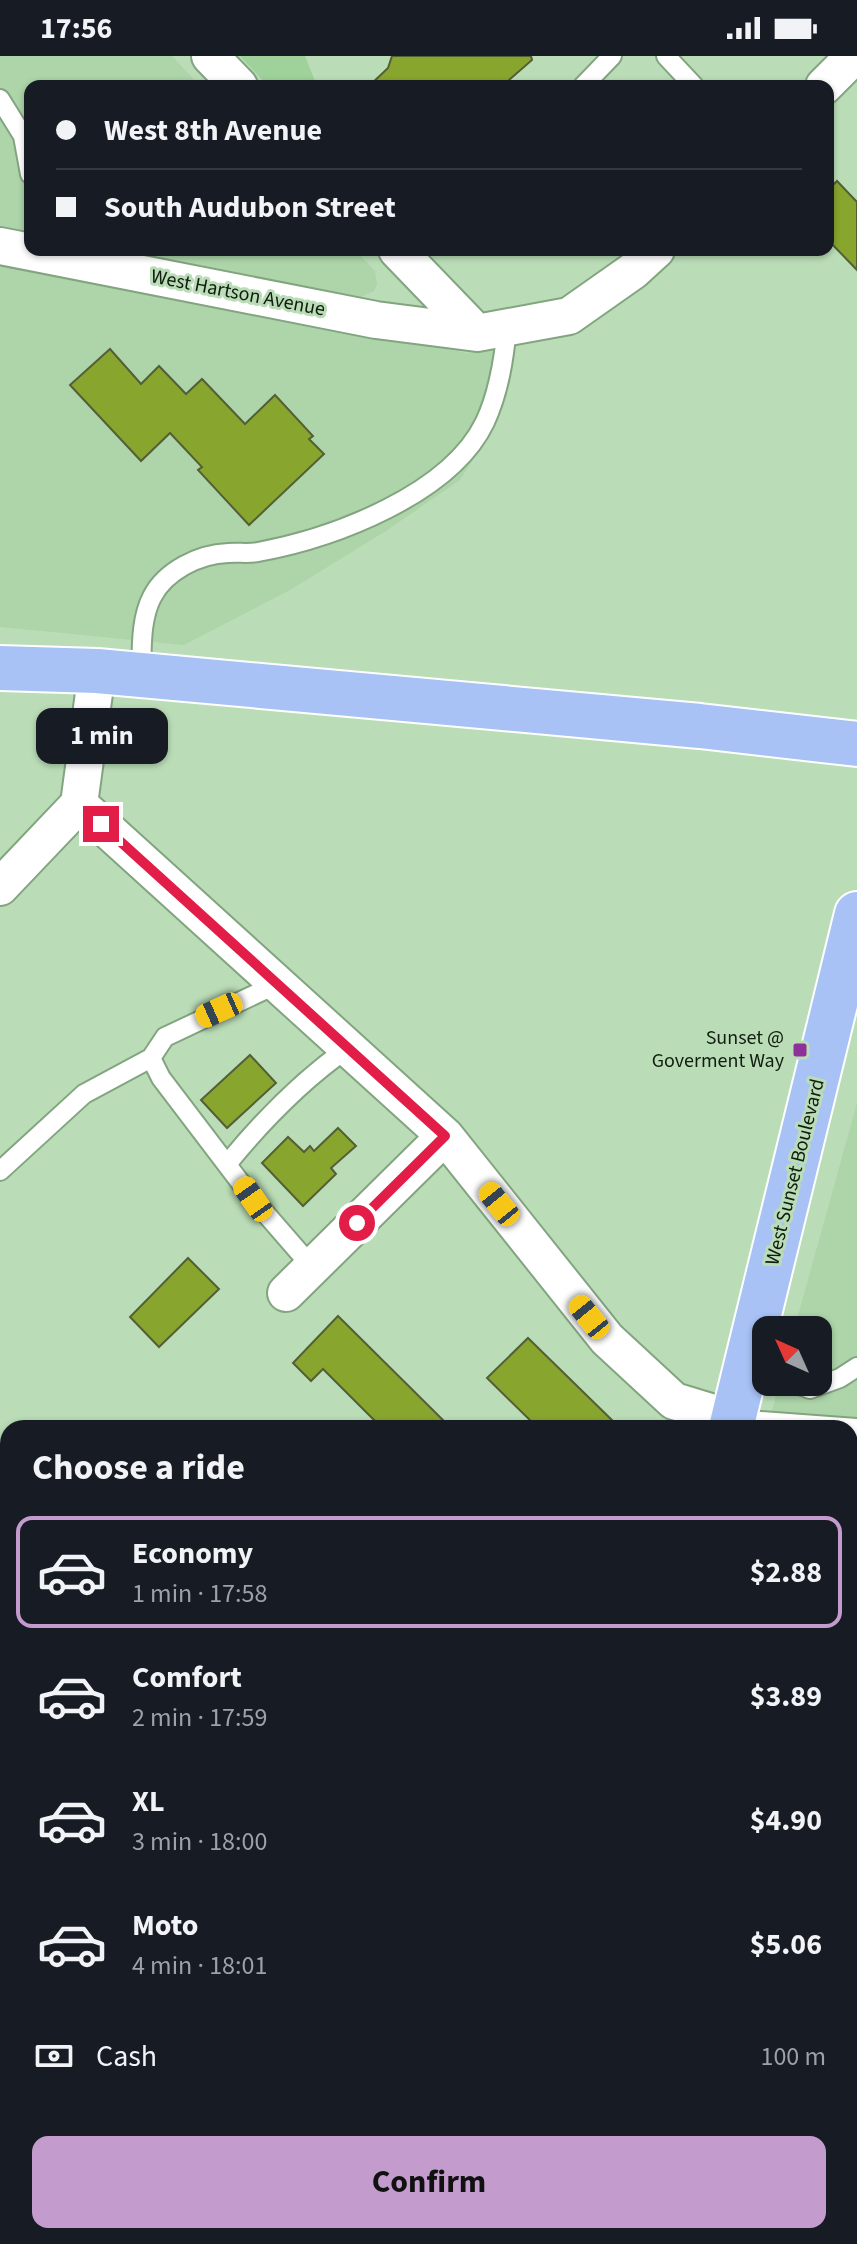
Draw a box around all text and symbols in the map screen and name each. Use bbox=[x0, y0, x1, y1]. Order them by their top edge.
text: 17:56 bbox=[40, 7, 112, 50]
text: West 8th Avenue bbox=[104, 109, 322, 152]
text: South Audubon Street bbox=[104, 186, 396, 229]
street label: West Hartson Avenue bbox=[149, 262, 328, 324]
callout: 1 min bbox=[35, 708, 167, 764]
text: 1 min bbox=[70, 717, 134, 754]
route end bbox=[83, 806, 119, 842]
car bbox=[192, 989, 246, 1031]
place label: Sunset @ Goverment Way bbox=[652, 1024, 785, 1075]
marker: Sunset @ Goverment Way bbox=[791, 1041, 809, 1059]
street label: West Sunset Boulevard bbox=[758, 1076, 832, 1268]
car bbox=[229, 1172, 277, 1226]
car bbox=[475, 1178, 523, 1230]
route start bbox=[339, 1205, 375, 1241]
car bbox=[565, 1291, 613, 1343]
north arrow bbox=[752, 1316, 832, 1396]
map controls bbox=[752, 1316, 832, 1396]
text: Choose a ride bbox=[32, 1442, 245, 1493]
text: Economy bbox=[132, 1532, 253, 1575]
icon: car bbox=[36, 1536, 108, 1608]
text: $2.88 bbox=[750, 1551, 822, 1594]
text: 1 min · 17:58 bbox=[132, 1575, 267, 1612]
text: Comfort bbox=[132, 1656, 242, 1699]
icon: car bbox=[36, 1660, 108, 1732]
text: $3.89 bbox=[750, 1675, 822, 1718]
text: 2 min · 17:59 bbox=[132, 1699, 267, 1736]
text: XL bbox=[132, 1780, 165, 1823]
icon: car bbox=[36, 1784, 108, 1856]
text: $4.90 bbox=[750, 1799, 822, 1842]
text: 3 min · 18:00 bbox=[132, 1823, 267, 1860]
text: Moto bbox=[132, 1904, 198, 1947]
icon: car bbox=[36, 1908, 108, 1980]
text: $5.06 bbox=[750, 1923, 822, 1966]
text: 4 min · 18:01 bbox=[132, 1947, 267, 1984]
icon: cash bbox=[32, 2034, 76, 2078]
text: Cash bbox=[96, 2035, 157, 2078]
text: 100 m bbox=[760, 2038, 826, 2075]
button: Confirm bbox=[32, 2136, 826, 2228]

